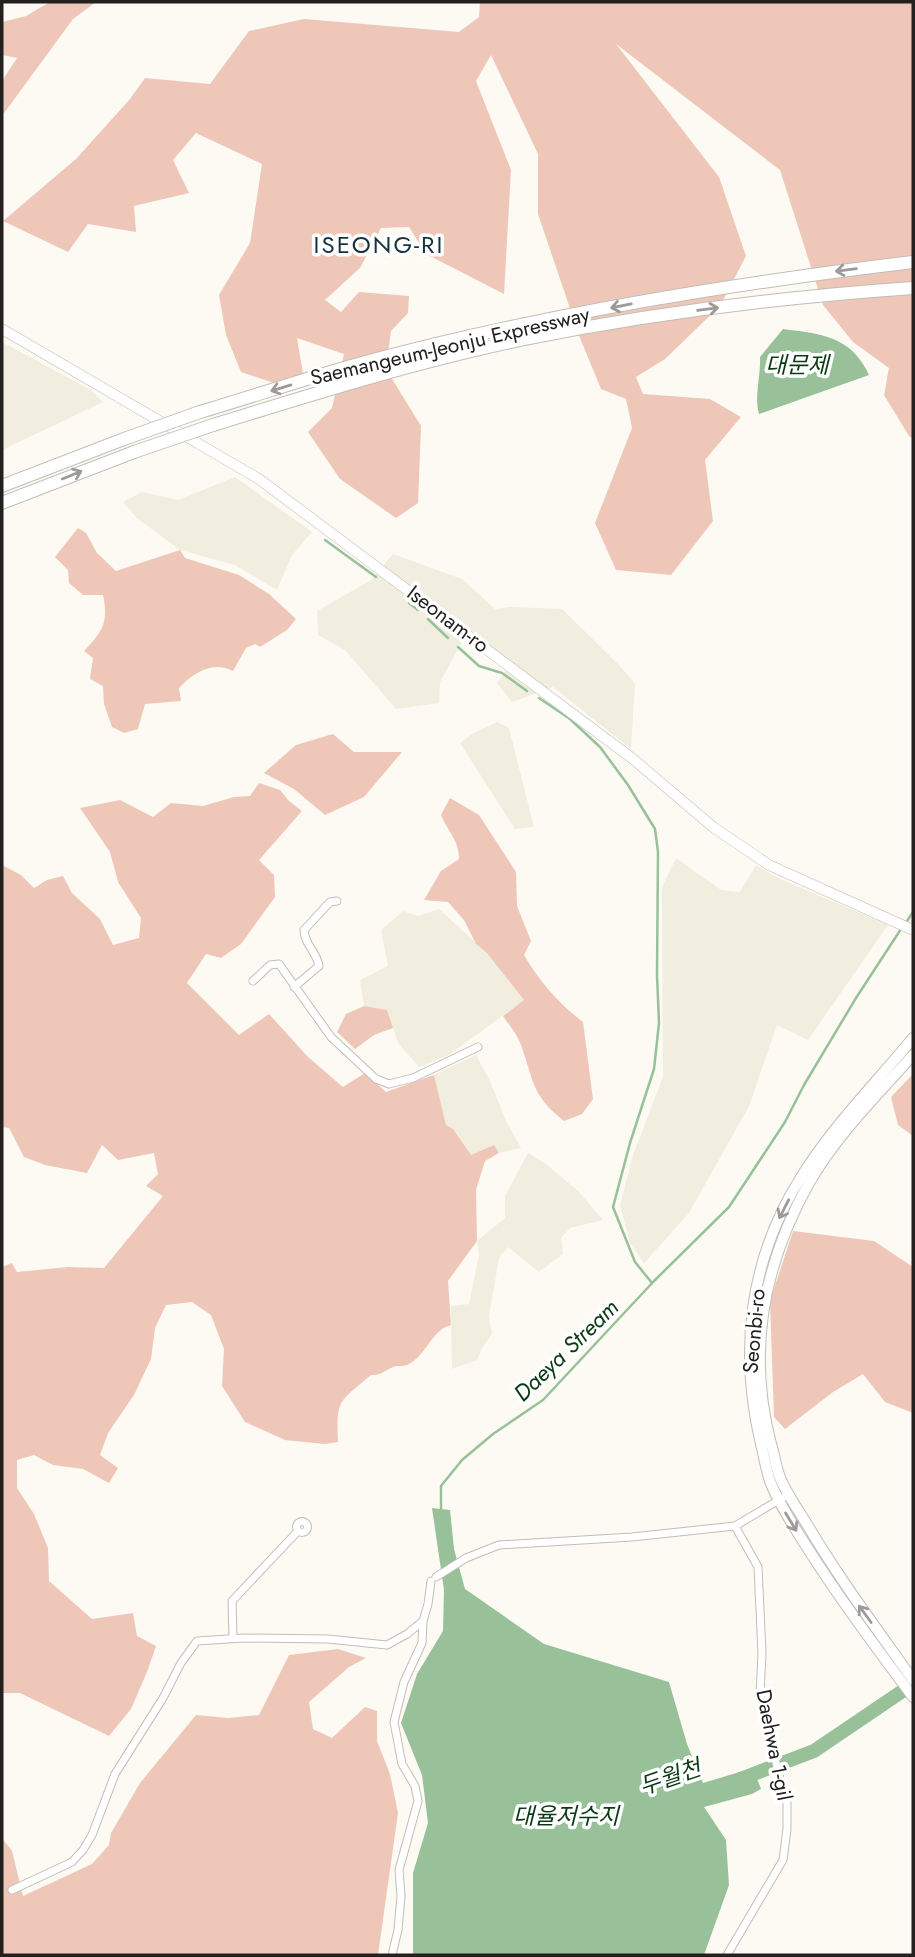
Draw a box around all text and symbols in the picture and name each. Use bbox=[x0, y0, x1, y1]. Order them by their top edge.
district label: ISEONG-RI bbox=[314, 227, 444, 262]
one-way arrow bbox=[835, 263, 857, 276]
street label: Saemangeum-Jeonju Expressway bbox=[307, 299, 593, 393]
one-way arrow bbox=[610, 300, 633, 313]
one-way arrow bbox=[696, 303, 719, 316]
water label: 대문제 bbox=[765, 348, 832, 382]
one-way arrow bbox=[270, 382, 292, 395]
one-way arrow bbox=[61, 467, 82, 480]
street label: Iseonam-ro bbox=[401, 578, 495, 660]
one-way arrow bbox=[776, 1198, 790, 1219]
street label: Seonbi-ro bbox=[735, 1287, 773, 1375]
water label: Daeya Stream bbox=[506, 1291, 626, 1409]
one-way arrow bbox=[785, 1511, 799, 1531]
one-way arrow bbox=[858, 1605, 873, 1624]
street label: Daehwa 1-gil bbox=[749, 1687, 799, 1803]
water label: 두월천 bbox=[634, 1750, 708, 1803]
water label: 대율저수지 bbox=[513, 1799, 621, 1833]

